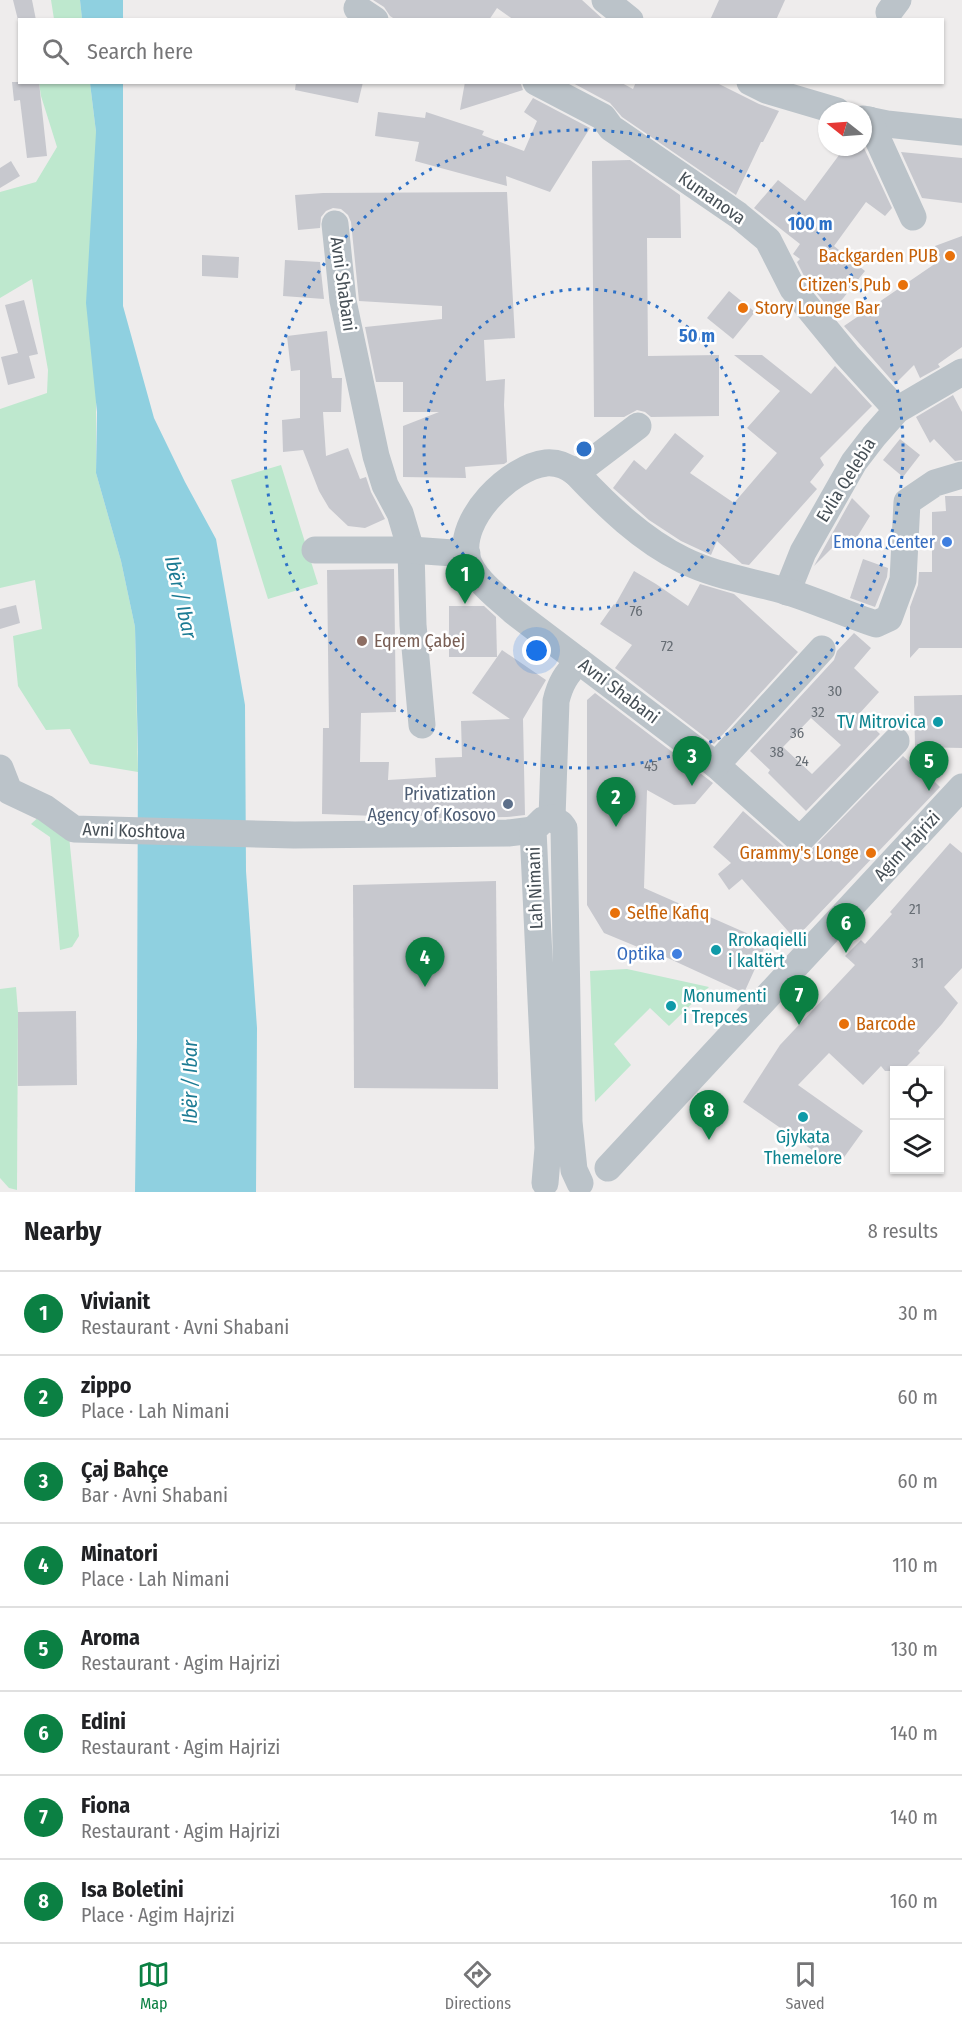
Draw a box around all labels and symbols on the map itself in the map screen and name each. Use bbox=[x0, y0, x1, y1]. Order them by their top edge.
north arrow bbox=[818, 102, 872, 156]
street label: Kumanova bbox=[674, 167, 750, 229]
text: 100 m bbox=[788, 213, 832, 235]
street label: Avni Shabani bbox=[325, 235, 361, 333]
place label: Backgarden PUB bbox=[819, 245, 938, 267]
marker: Backgarden PUB bbox=[943, 249, 957, 263]
place label: Citizen's Pub bbox=[798, 274, 891, 296]
marker: Citizen's Pub bbox=[896, 278, 910, 292]
place label: Story Lounge Bar bbox=[755, 297, 880, 319]
marker: Story Lounge Bar bbox=[736, 301, 750, 315]
text: 50 m bbox=[679, 325, 715, 347]
street label: Evlia Qelebia bbox=[811, 434, 881, 526]
centre of rings bbox=[574, 439, 594, 459]
place label: Emona Center bbox=[833, 531, 936, 553]
marker: Emona Center bbox=[940, 535, 954, 549]
water label: Ibër / Ibar bbox=[160, 553, 202, 642]
pin: 1 bbox=[446, 554, 484, 604]
house number: 76 bbox=[629, 602, 643, 620]
place label: Eqrem Çabej bbox=[374, 630, 465, 652]
marker: Eqrem Çabej bbox=[355, 634, 369, 648]
your location bbox=[522, 636, 551, 665]
house number: 72 bbox=[661, 637, 674, 655]
street label: Avni Shabani bbox=[574, 654, 664, 728]
house number: 30 bbox=[828, 682, 842, 700]
house number: 32 bbox=[811, 703, 825, 721]
place label: TV Mitrovica bbox=[837, 711, 926, 733]
marker: TV Mitrovica bbox=[931, 715, 945, 729]
house number: 36 bbox=[790, 724, 804, 742]
pin: 3 bbox=[672, 736, 712, 786]
pin: 5 bbox=[910, 742, 948, 791]
house number: 38 bbox=[770, 743, 784, 761]
house number: 24 bbox=[795, 752, 809, 770]
house number: 45 bbox=[644, 757, 658, 775]
pin: 2 bbox=[596, 778, 636, 827]
place label: Privatization Agency of Kosovo bbox=[368, 783, 496, 826]
marker: Privatization Agency of Kosovo bbox=[501, 797, 515, 811]
street label: Agim Hajrizi bbox=[869, 807, 945, 885]
street label: Avni Koshtova bbox=[82, 818, 186, 844]
place label: Grammy's Longe bbox=[740, 842, 859, 864]
street label: Lah Nimani bbox=[523, 846, 547, 930]
marker: Grammy's Longe bbox=[864, 846, 878, 860]
house number: 21 bbox=[909, 900, 921, 918]
place label: Selfie Kafiq bbox=[627, 902, 709, 924]
pin: 6 bbox=[826, 904, 866, 953]
marker: Selfie Kafiq bbox=[608, 906, 622, 920]
place label: Rrokaqielli i kaltërt bbox=[728, 929, 807, 972]
pin: 4 bbox=[406, 938, 444, 987]
place label: Optika bbox=[617, 943, 665, 965]
marker: Rrokaqielli i kaltërt bbox=[709, 943, 723, 957]
marker: Optika bbox=[670, 947, 684, 961]
house number: 31 bbox=[912, 954, 924, 972]
pin: 7 bbox=[780, 976, 818, 1025]
place label: Monumenti i Trepces bbox=[683, 985, 767, 1028]
marker: Monumenti i Trepces bbox=[664, 999, 678, 1013]
place label: Barcode bbox=[856, 1013, 916, 1035]
marker: Barcode bbox=[837, 1017, 851, 1031]
water label: Ibër / Ibar bbox=[178, 1039, 202, 1124]
pin: 8 bbox=[690, 1090, 728, 1140]
marker: Gjykata Themelore bbox=[796, 1110, 810, 1124]
place label: Gjykata Themelore bbox=[764, 1126, 842, 1169]

